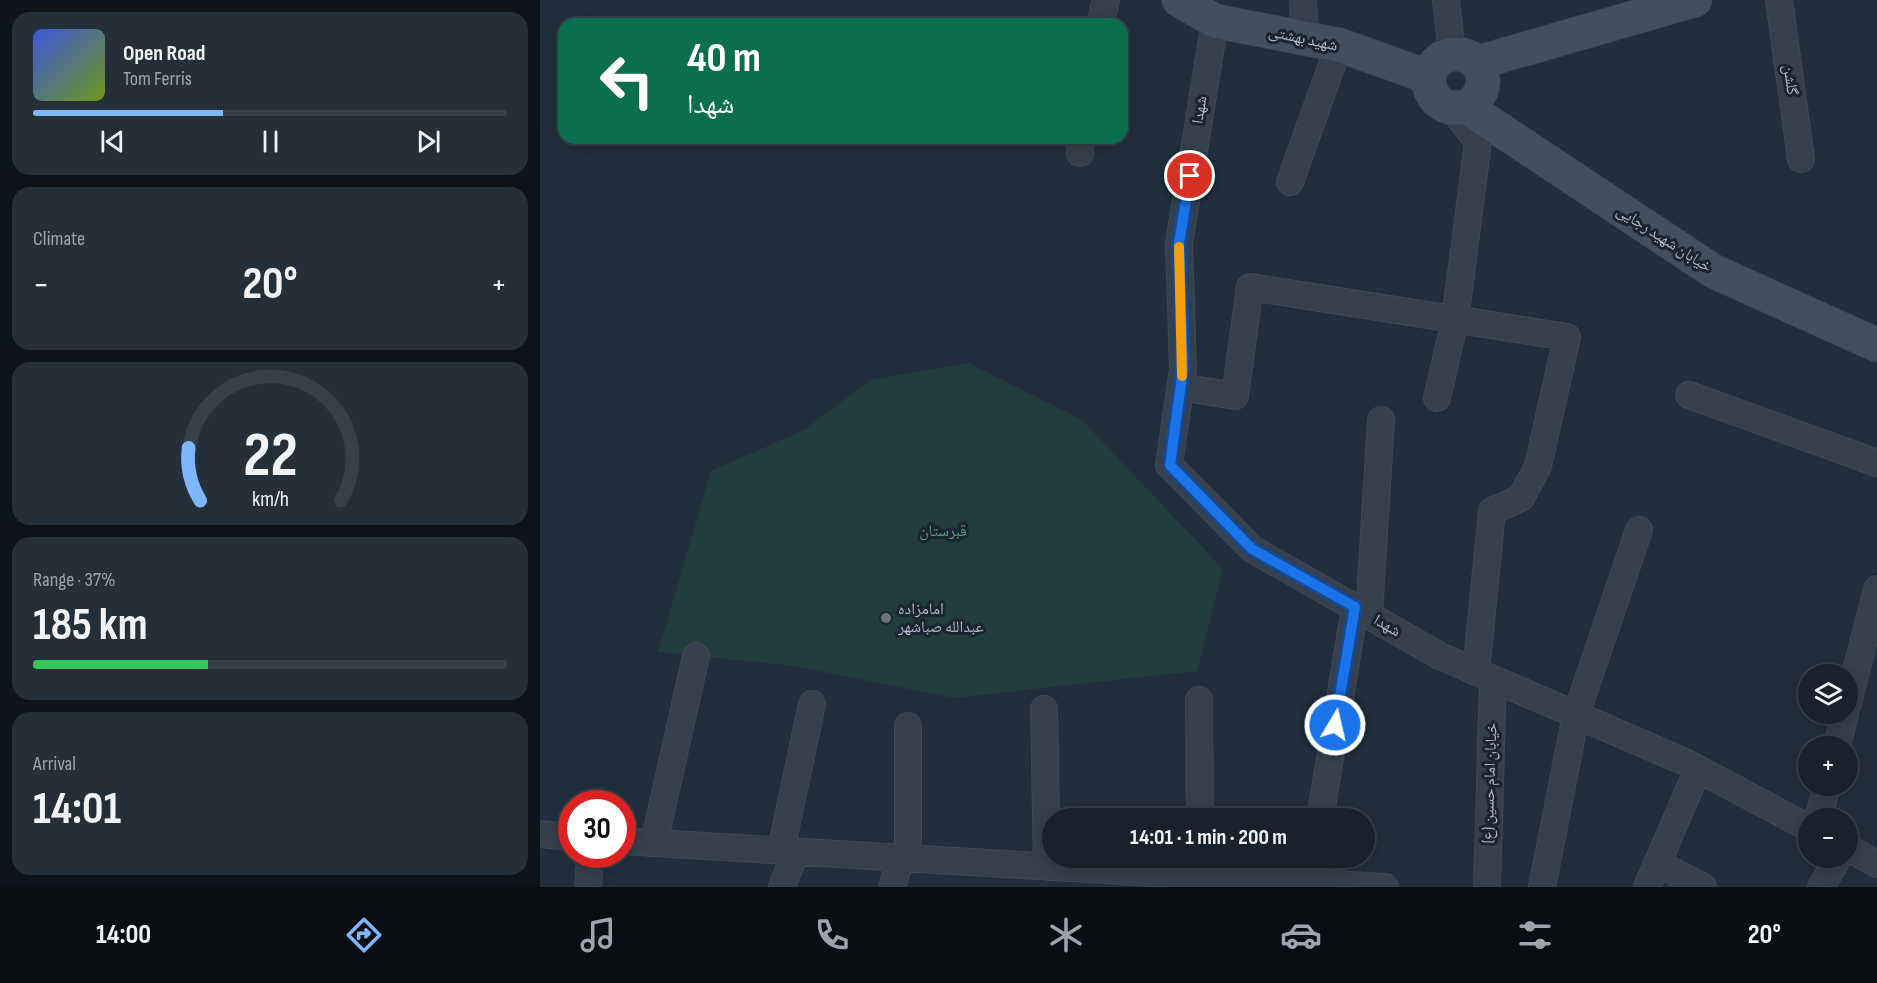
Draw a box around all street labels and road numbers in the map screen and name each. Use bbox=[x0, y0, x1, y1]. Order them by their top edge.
street label: شهید بهشتی bbox=[1267, 22, 1339, 56]
street label: گلشن bbox=[1778, 64, 1802, 97]
street label: شهدا bbox=[1188, 95, 1212, 125]
street label: خیابان شهید رجایی bbox=[1613, 201, 1715, 277]
street label: شهدا bbox=[1370, 611, 1404, 641]
street label: خیابان امام حسین (ع) bbox=[1478, 722, 1502, 844]

